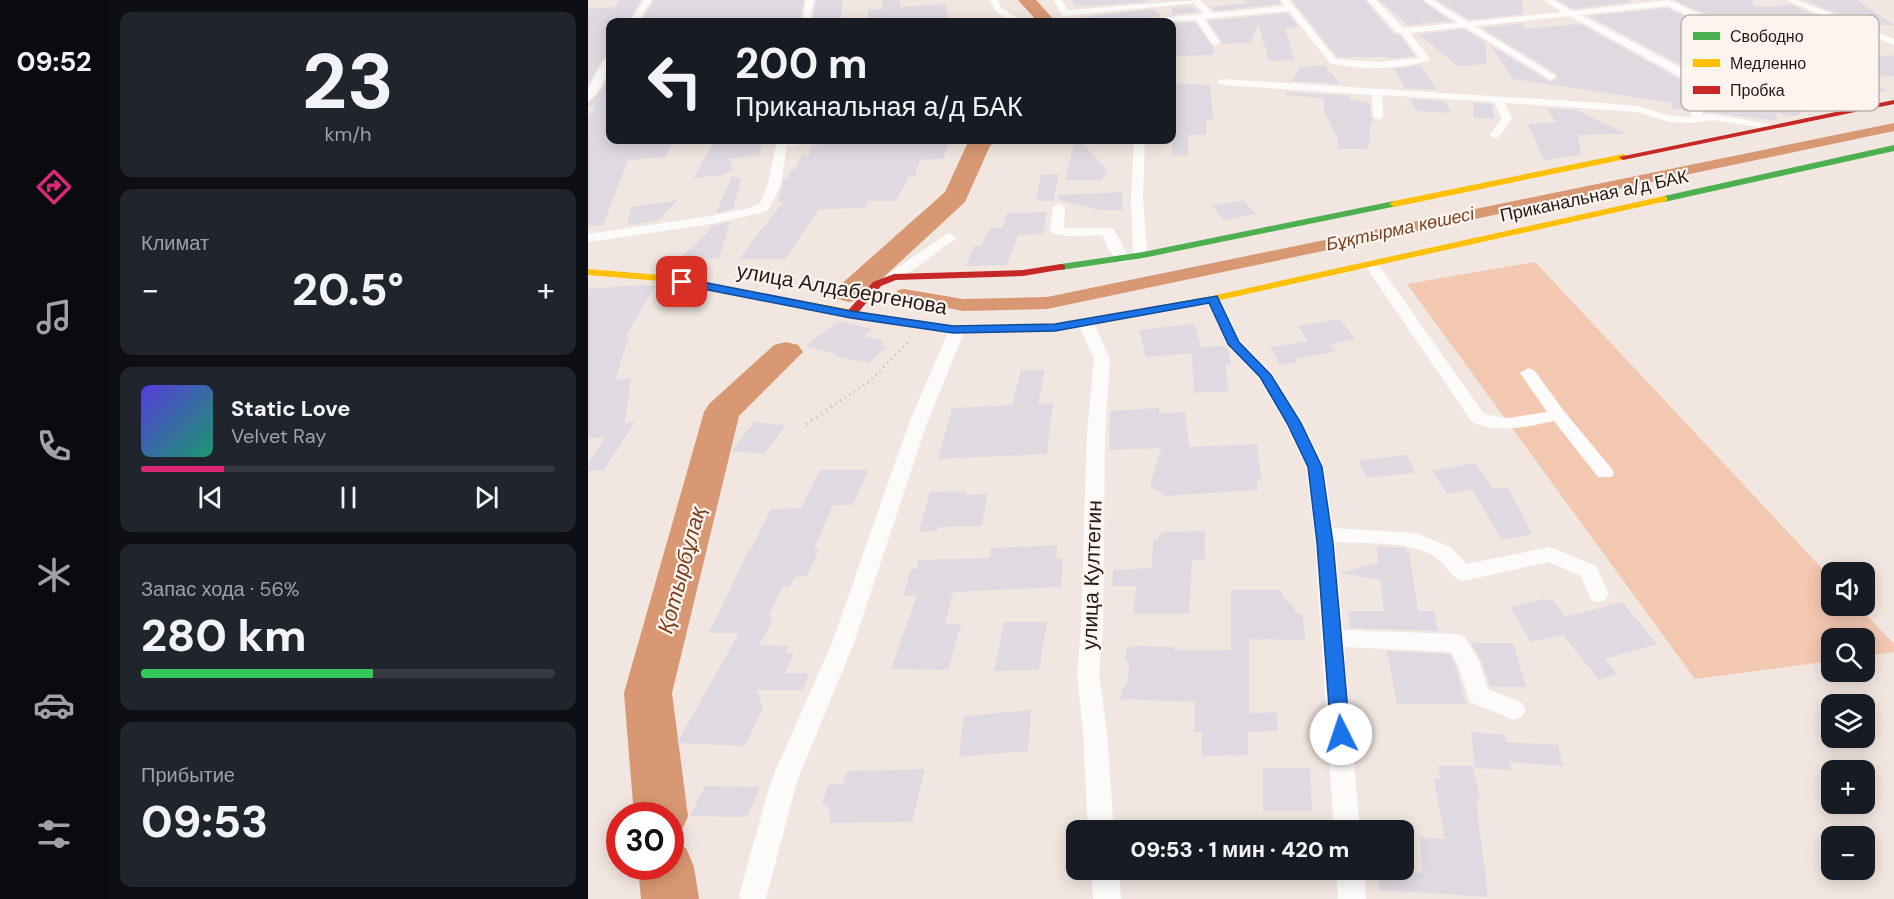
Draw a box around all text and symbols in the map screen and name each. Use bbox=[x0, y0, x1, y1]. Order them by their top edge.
legend bbox=[1681, 15, 1879, 111]
text: Свободно bbox=[1730, 26, 1804, 47]
text: 23 bbox=[302, 31, 394, 132]
text: 200 m bbox=[735, 36, 868, 91]
icon: left bbox=[636, 42, 714, 120]
text: 09:52 bbox=[16, 44, 92, 79]
text: Медленно bbox=[1730, 53, 1806, 74]
text: Пробка bbox=[1730, 80, 1785, 101]
text: Приканальная а/д БАК bbox=[735, 89, 1023, 124]
text: km/h bbox=[324, 121, 372, 147]
street label: Приканальная а/д БАК bbox=[1498, 164, 1691, 228]
icon: directions bbox=[33, 166, 75, 208]
water label: Бұқтырма көшесі bbox=[1324, 201, 1477, 256]
text: Климат bbox=[141, 230, 209, 256]
pin bbox=[656, 256, 707, 307]
street label: улица Алдабергенова bbox=[734, 257, 950, 321]
text: 20.5° bbox=[292, 260, 404, 319]
icon: arrive bbox=[665, 265, 698, 298]
text: − bbox=[141, 268, 159, 311]
text: + bbox=[537, 268, 555, 311]
icon: music bbox=[33, 296, 75, 338]
text: Static Love bbox=[231, 394, 351, 423]
text: Velvet Ray bbox=[231, 423, 326, 449]
icon: phone bbox=[33, 425, 75, 467]
icon: previous bbox=[194, 481, 227, 514]
icon: pause bbox=[332, 481, 365, 514]
icon: next bbox=[470, 481, 503, 514]
street label: улица Култегин bbox=[1075, 500, 1109, 650]
water label: Қотырбұлақ bbox=[651, 502, 713, 637]
icon: climate bbox=[33, 554, 75, 596]
map controls bbox=[1821, 562, 1875, 880]
button: sound bbox=[1821, 562, 1875, 616]
text: Запас хода · 56% bbox=[141, 576, 299, 602]
text: 280 km bbox=[141, 606, 306, 665]
button: search bbox=[1821, 628, 1875, 682]
icon: car bbox=[33, 684, 75, 726]
button: layers bbox=[1821, 694, 1875, 748]
position arrow bbox=[1309, 702, 1373, 766]
button: + bbox=[1821, 760, 1875, 814]
text: Прибытие bbox=[141, 762, 235, 788]
text: 09:53 bbox=[141, 792, 268, 851]
speed limit sign: 30 bbox=[606, 802, 684, 880]
icon: filters bbox=[33, 813, 75, 855]
button: − bbox=[1821, 826, 1875, 880]
text: 09:53 · 1 мин · 420 m bbox=[1131, 835, 1349, 864]

